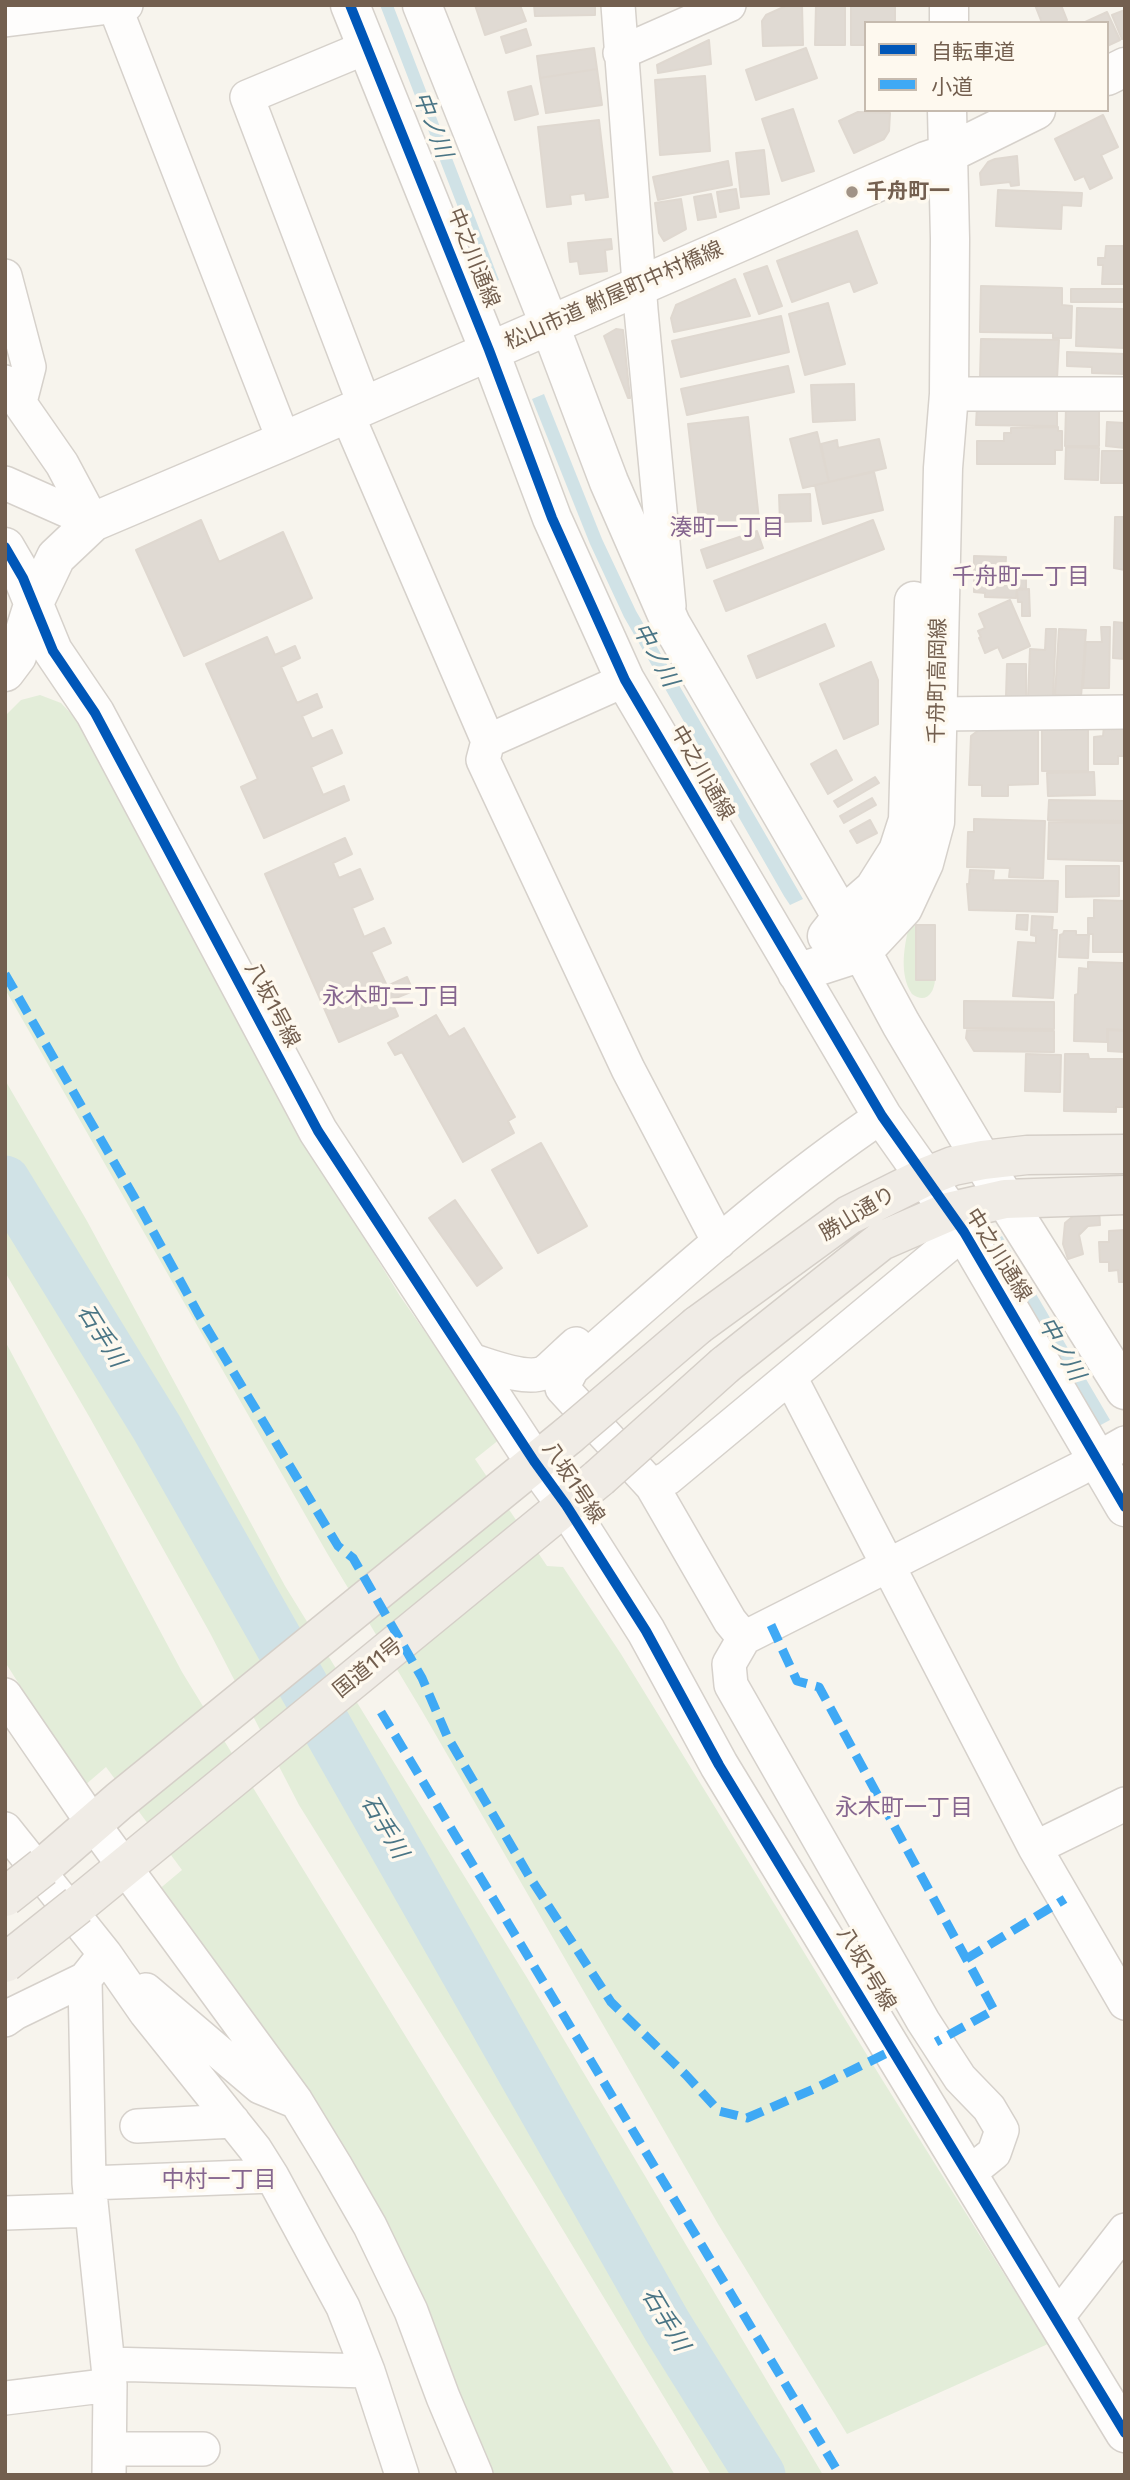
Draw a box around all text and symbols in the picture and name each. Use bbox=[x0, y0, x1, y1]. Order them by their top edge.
legend bbox=[864, 21, 1109, 112]
text: 自転車道 bbox=[931, 39, 1015, 64]
text: 小道 bbox=[931, 74, 973, 99]
water label: 中ノ川 bbox=[407, 88, 457, 162]
place label: 千舟町一 bbox=[866, 179, 950, 205]
marker: 千舟町一 bbox=[844, 184, 860, 200]
street label: 中之川通線 bbox=[442, 205, 504, 311]
street label: 松山市道 鮒屋町中村橋線 bbox=[501, 236, 727, 356]
district label: 湊町一丁目 bbox=[670, 514, 784, 542]
district label: 千舟町一丁目 bbox=[952, 563, 1090, 591]
water label: 中ノ川 bbox=[626, 618, 684, 692]
street label: 千舟町高岡線 bbox=[924, 618, 952, 744]
street label: 中之川通線 bbox=[665, 721, 739, 825]
street label: 八坂1号線 bbox=[239, 958, 305, 1052]
district label: 永木町二丁目 bbox=[322, 983, 460, 1011]
street label: 勝山通り bbox=[816, 1182, 900, 1246]
street label: 中之川通線 bbox=[959, 1204, 1037, 1306]
water label: 石手川 bbox=[71, 1299, 131, 1373]
water label: 中ノ川 bbox=[1032, 1312, 1090, 1386]
street label: 八坂1号線 bbox=[537, 1437, 609, 1529]
street label: 国道11号 bbox=[329, 1633, 407, 1703]
water label: 石手川 bbox=[355, 1790, 413, 1864]
district label: 永木町一丁目 bbox=[835, 1794, 973, 1822]
street label: 八坂1号線 bbox=[831, 1923, 901, 2015]
district label: 中村一丁目 bbox=[162, 2166, 276, 2194]
water label: 石手川 bbox=[635, 2283, 695, 2357]

